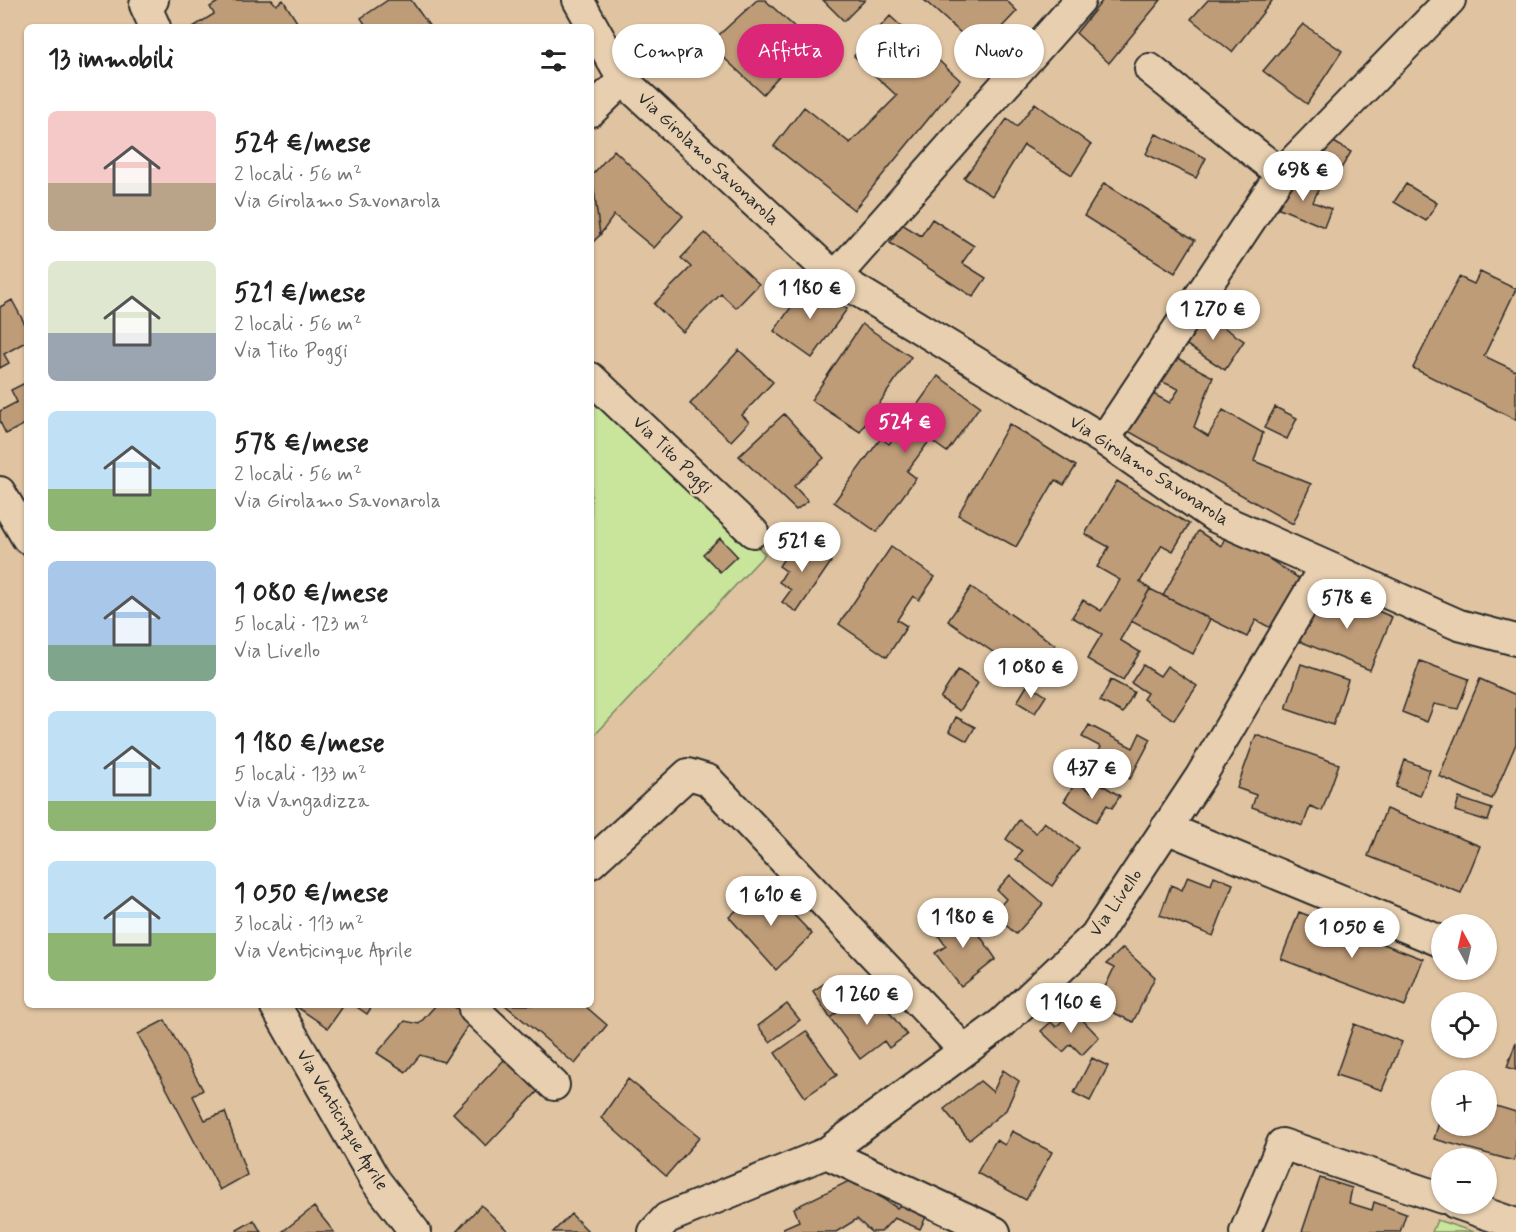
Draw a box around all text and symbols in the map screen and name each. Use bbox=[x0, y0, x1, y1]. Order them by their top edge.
chip: Compra bbox=[612, 24, 725, 78]
chip: Affitta bbox=[737, 24, 844, 78]
chip: Filtri bbox=[856, 24, 942, 78]
chip: Nuovo bbox=[954, 24, 1044, 78]
text: 13 immobili bbox=[48, 43, 174, 77]
icon: filters bbox=[537, 44, 570, 77]
street label: Via Girolamo Savonarola bbox=[632, 87, 784, 231]
text: 524 €/mese bbox=[234, 127, 371, 161]
icon: home bbox=[96, 135, 168, 207]
pin: 698 € bbox=[1261, 151, 1345, 202]
text: 698 € bbox=[1277, 157, 1329, 184]
text: 2 locali · 56 m² bbox=[234, 161, 362, 188]
text: Via Girolamo Savonarola bbox=[234, 188, 441, 215]
pin: 1 180 € bbox=[755, 269, 865, 320]
text: 1 180 € bbox=[778, 275, 842, 302]
text: 521 €/mese bbox=[234, 277, 366, 311]
icon: home bbox=[96, 285, 168, 357]
pin: 1 270 € bbox=[1158, 290, 1268, 341]
text: 1 270 € bbox=[1180, 296, 1246, 323]
text: 2 locali · 56 m² bbox=[234, 311, 362, 338]
text: Via Tito Poggi bbox=[234, 338, 348, 365]
pin: 524 € bbox=[863, 403, 947, 454]
text: 524 € bbox=[879, 409, 931, 436]
street label: Via Girolamo Savonarola bbox=[1064, 410, 1234, 532]
street label: Via Tito Poggi bbox=[626, 411, 717, 501]
text: 578 €/mese bbox=[234, 427, 369, 461]
icon: home bbox=[96, 435, 168, 507]
text: 2 locali · 56 m² bbox=[234, 461, 362, 488]
text: Via Girolamo Savonarola bbox=[234, 488, 441, 515]
pin: 521 € bbox=[760, 522, 844, 573]
text: 521 € bbox=[778, 528, 826, 555]
text: 1 080 €/mese bbox=[234, 577, 388, 611]
pin: 578 € bbox=[1305, 579, 1389, 630]
icon: home bbox=[96, 585, 168, 657]
text: 578 € bbox=[1321, 585, 1373, 612]
text: 5 locali · 123 m² bbox=[234, 611, 369, 638]
text: Via Livello bbox=[234, 638, 320, 665]
pin: 1 080 € bbox=[976, 648, 1086, 699]
text: 1 080 € bbox=[998, 654, 1064, 681]
text: 1 180 €/mese bbox=[234, 727, 385, 761]
icon: home bbox=[96, 735, 168, 807]
pin: 437 € bbox=[1050, 749, 1134, 800]
text: 437 € bbox=[1067, 755, 1117, 782]
text: 5 locali · 133 m² bbox=[234, 761, 367, 788]
text: Via Vangadizza bbox=[234, 788, 369, 815]
street label: Via Livello bbox=[1084, 864, 1148, 942]
pin: 1 610 € bbox=[716, 876, 826, 927]
text: 1 050 €/mese bbox=[234, 877, 389, 911]
text: 1 610 € bbox=[740, 882, 802, 909]
icon: home bbox=[96, 885, 168, 957]
pin: 1 180 € bbox=[908, 898, 1018, 949]
text: 1 180 € bbox=[931, 904, 995, 931]
pin: 1 050 € bbox=[1297, 908, 1407, 959]
text: 3 locali · 113 m² bbox=[234, 911, 364, 938]
text: 1 050 € bbox=[1319, 914, 1385, 941]
north arrow bbox=[1431, 914, 1497, 980]
map controls bbox=[1431, 914, 1497, 1214]
text: Via Venticinque Aprile bbox=[234, 938, 413, 965]
pin: 1 260 € bbox=[812, 975, 922, 1026]
text: 1 260 € bbox=[835, 981, 899, 1008]
pin: 1 160 € bbox=[1016, 983, 1126, 1034]
text: 1 160 € bbox=[1040, 989, 1102, 1016]
button: locate bbox=[1431, 992, 1497, 1058]
street label: Via Venticinque Aprile bbox=[289, 1045, 394, 1196]
button: + bbox=[1431, 1070, 1497, 1136]
button: − bbox=[1431, 1148, 1497, 1214]

